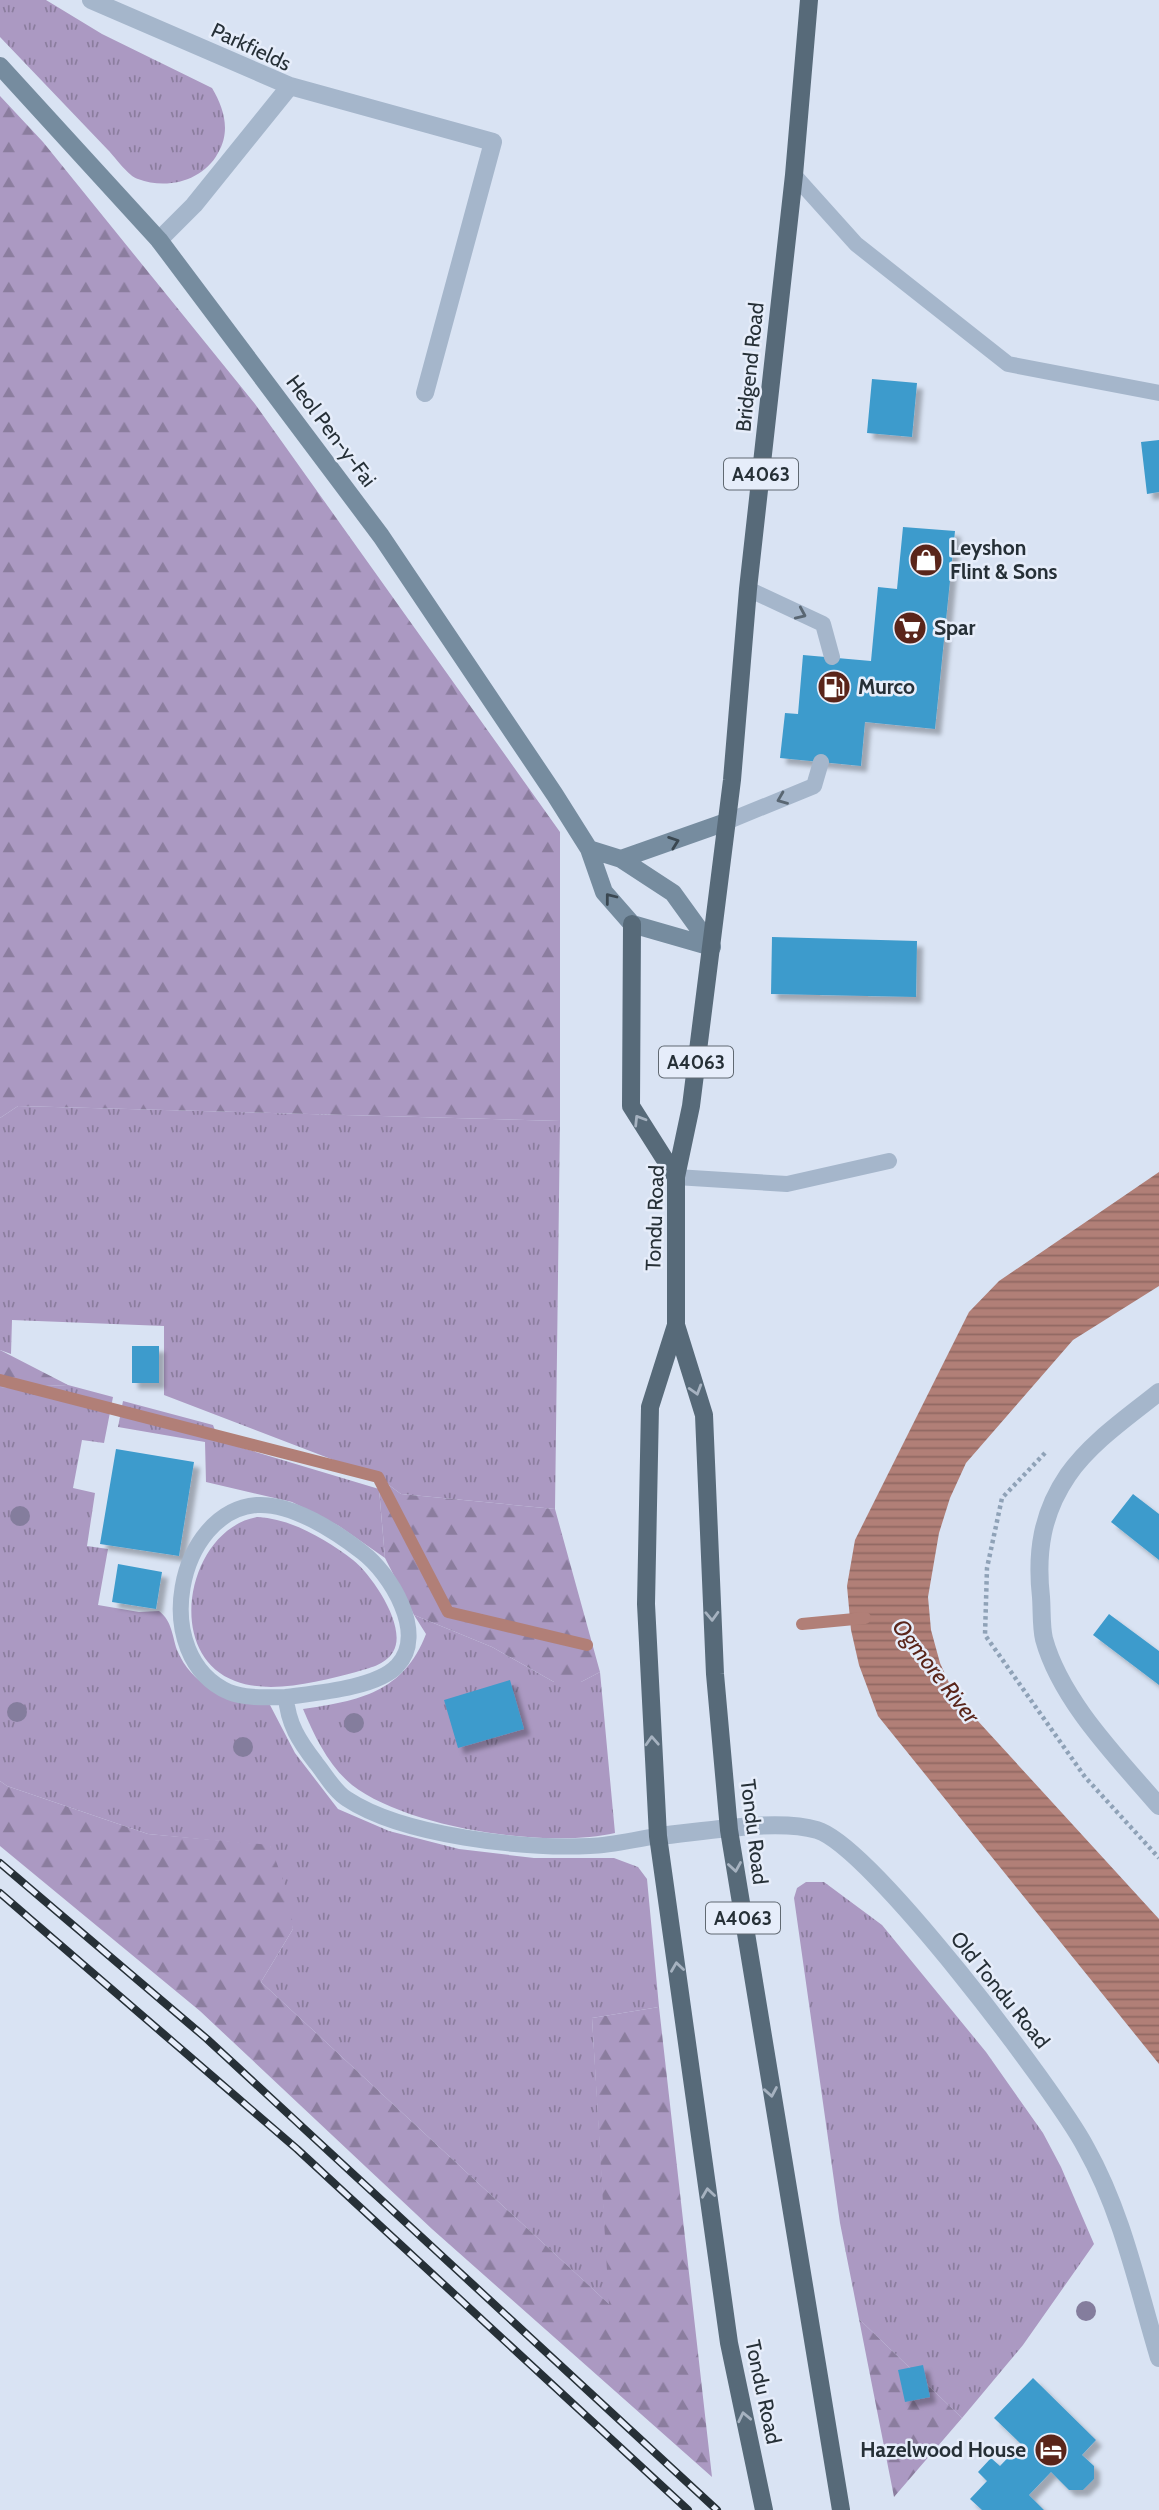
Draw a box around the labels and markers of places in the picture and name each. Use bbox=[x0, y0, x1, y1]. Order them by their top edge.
place label: Leyshon Flint & Sons bbox=[950, 535, 1058, 584]
shop icon: Leyshon Flint & Sons bbox=[907, 541, 945, 579]
supermarket icon: Spar bbox=[891, 609, 929, 647]
place label: Spar bbox=[934, 615, 976, 640]
fuel station icon: Murco bbox=[815, 668, 853, 706]
place label: Murco bbox=[858, 674, 915, 699]
hotel icon: Hazelwood House bbox=[1032, 2431, 1070, 2469]
place label: Hazelwood House bbox=[860, 2437, 1026, 2462]

